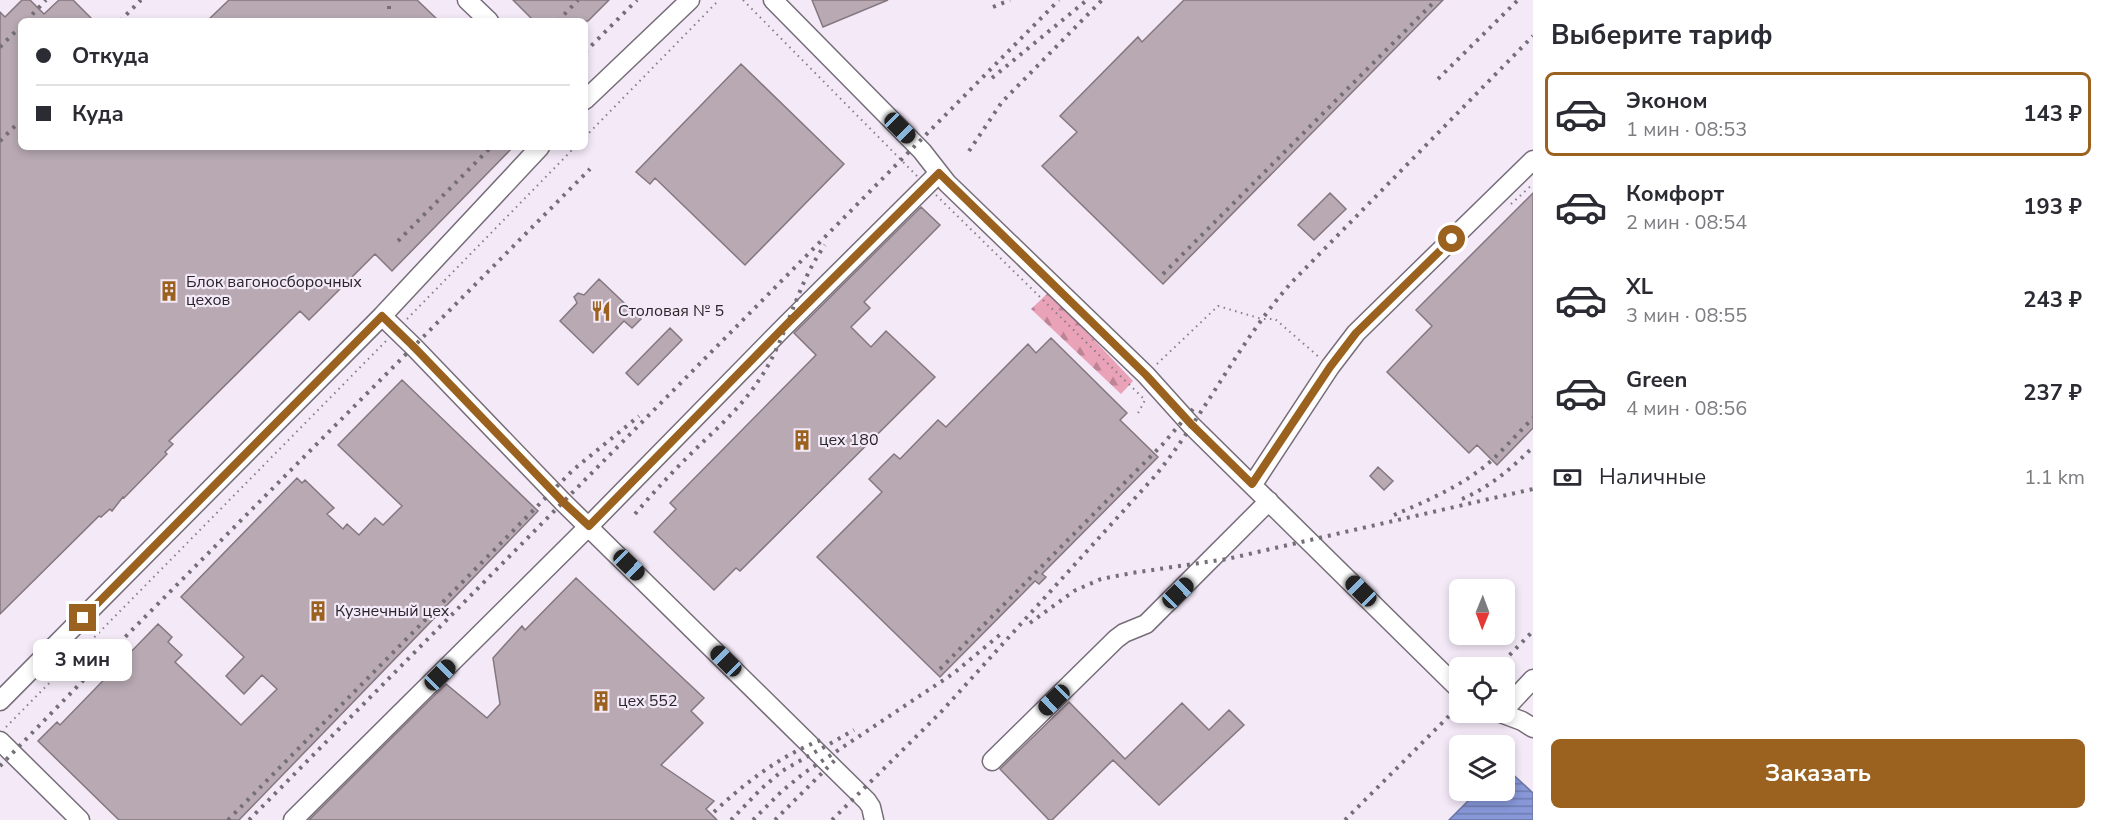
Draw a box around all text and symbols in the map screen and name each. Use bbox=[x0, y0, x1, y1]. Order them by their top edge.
text: Выберите тариф bbox=[1551, 17, 1773, 54]
text: Откуда bbox=[72, 41, 149, 71]
text: Эконом bbox=[1626, 86, 1708, 116]
icon: car bbox=[1554, 87, 1608, 141]
text: Куда bbox=[72, 99, 124, 129]
text: 143 ₽ bbox=[2023, 99, 2082, 129]
car bbox=[881, 109, 919, 147]
text: 1 мин · 08:53 bbox=[1626, 116, 1747, 143]
text: Комфорт bbox=[1626, 179, 1724, 209]
icon: car bbox=[1554, 180, 1608, 234]
text: 193 ₽ bbox=[2023, 192, 2082, 222]
text: 2 мин · 08:54 bbox=[1626, 209, 1747, 236]
route start bbox=[1438, 225, 1465, 252]
place label: Блок вагоносборочных цехов bbox=[186, 271, 362, 311]
text: XL bbox=[1626, 272, 1653, 302]
icon: car bbox=[1554, 273, 1608, 327]
building icon: Блок вагоносборочных цехов bbox=[157, 279, 181, 303]
text: 243 ₽ bbox=[2023, 285, 2082, 315]
restaurant icon: Столовая № 5 bbox=[589, 299, 613, 323]
place label: Столовая № 5 bbox=[618, 300, 724, 322]
text: 3 мин · 08:55 bbox=[1626, 302, 1747, 329]
text: Green bbox=[1626, 365, 1687, 395]
icon: car bbox=[1554, 366, 1608, 420]
text: 237 ₽ bbox=[2023, 378, 2082, 408]
text: 4 мин · 08:56 bbox=[1626, 395, 1747, 422]
building icon: цех 180 bbox=[790, 428, 814, 452]
place label: цех 180 bbox=[819, 429, 879, 451]
icon: cash bbox=[1551, 461, 1584, 494]
text: Наличные bbox=[1599, 462, 1706, 492]
text: 1.1 km bbox=[2024, 464, 2085, 491]
car bbox=[610, 546, 648, 584]
car bbox=[1342, 572, 1380, 610]
car bbox=[1159, 574, 1197, 612]
north arrow bbox=[1449, 579, 1515, 645]
map controls bbox=[1449, 579, 1515, 801]
building icon: Кузнечный цех bbox=[306, 599, 330, 623]
place label: Кузнечный цех bbox=[335, 600, 450, 622]
route end bbox=[69, 604, 96, 631]
callout: 3 мин bbox=[34, 639, 132, 681]
car bbox=[707, 642, 745, 680]
text: 3 мин bbox=[55, 646, 110, 673]
car bbox=[421, 656, 459, 694]
button: locate bbox=[1449, 657, 1515, 723]
car bbox=[1035, 681, 1073, 719]
building icon: цех 552 bbox=[589, 689, 613, 713]
place label: цех 552 bbox=[618, 690, 678, 712]
button: layers bbox=[1449, 735, 1515, 801]
button: Заказать bbox=[1551, 739, 2085, 808]

